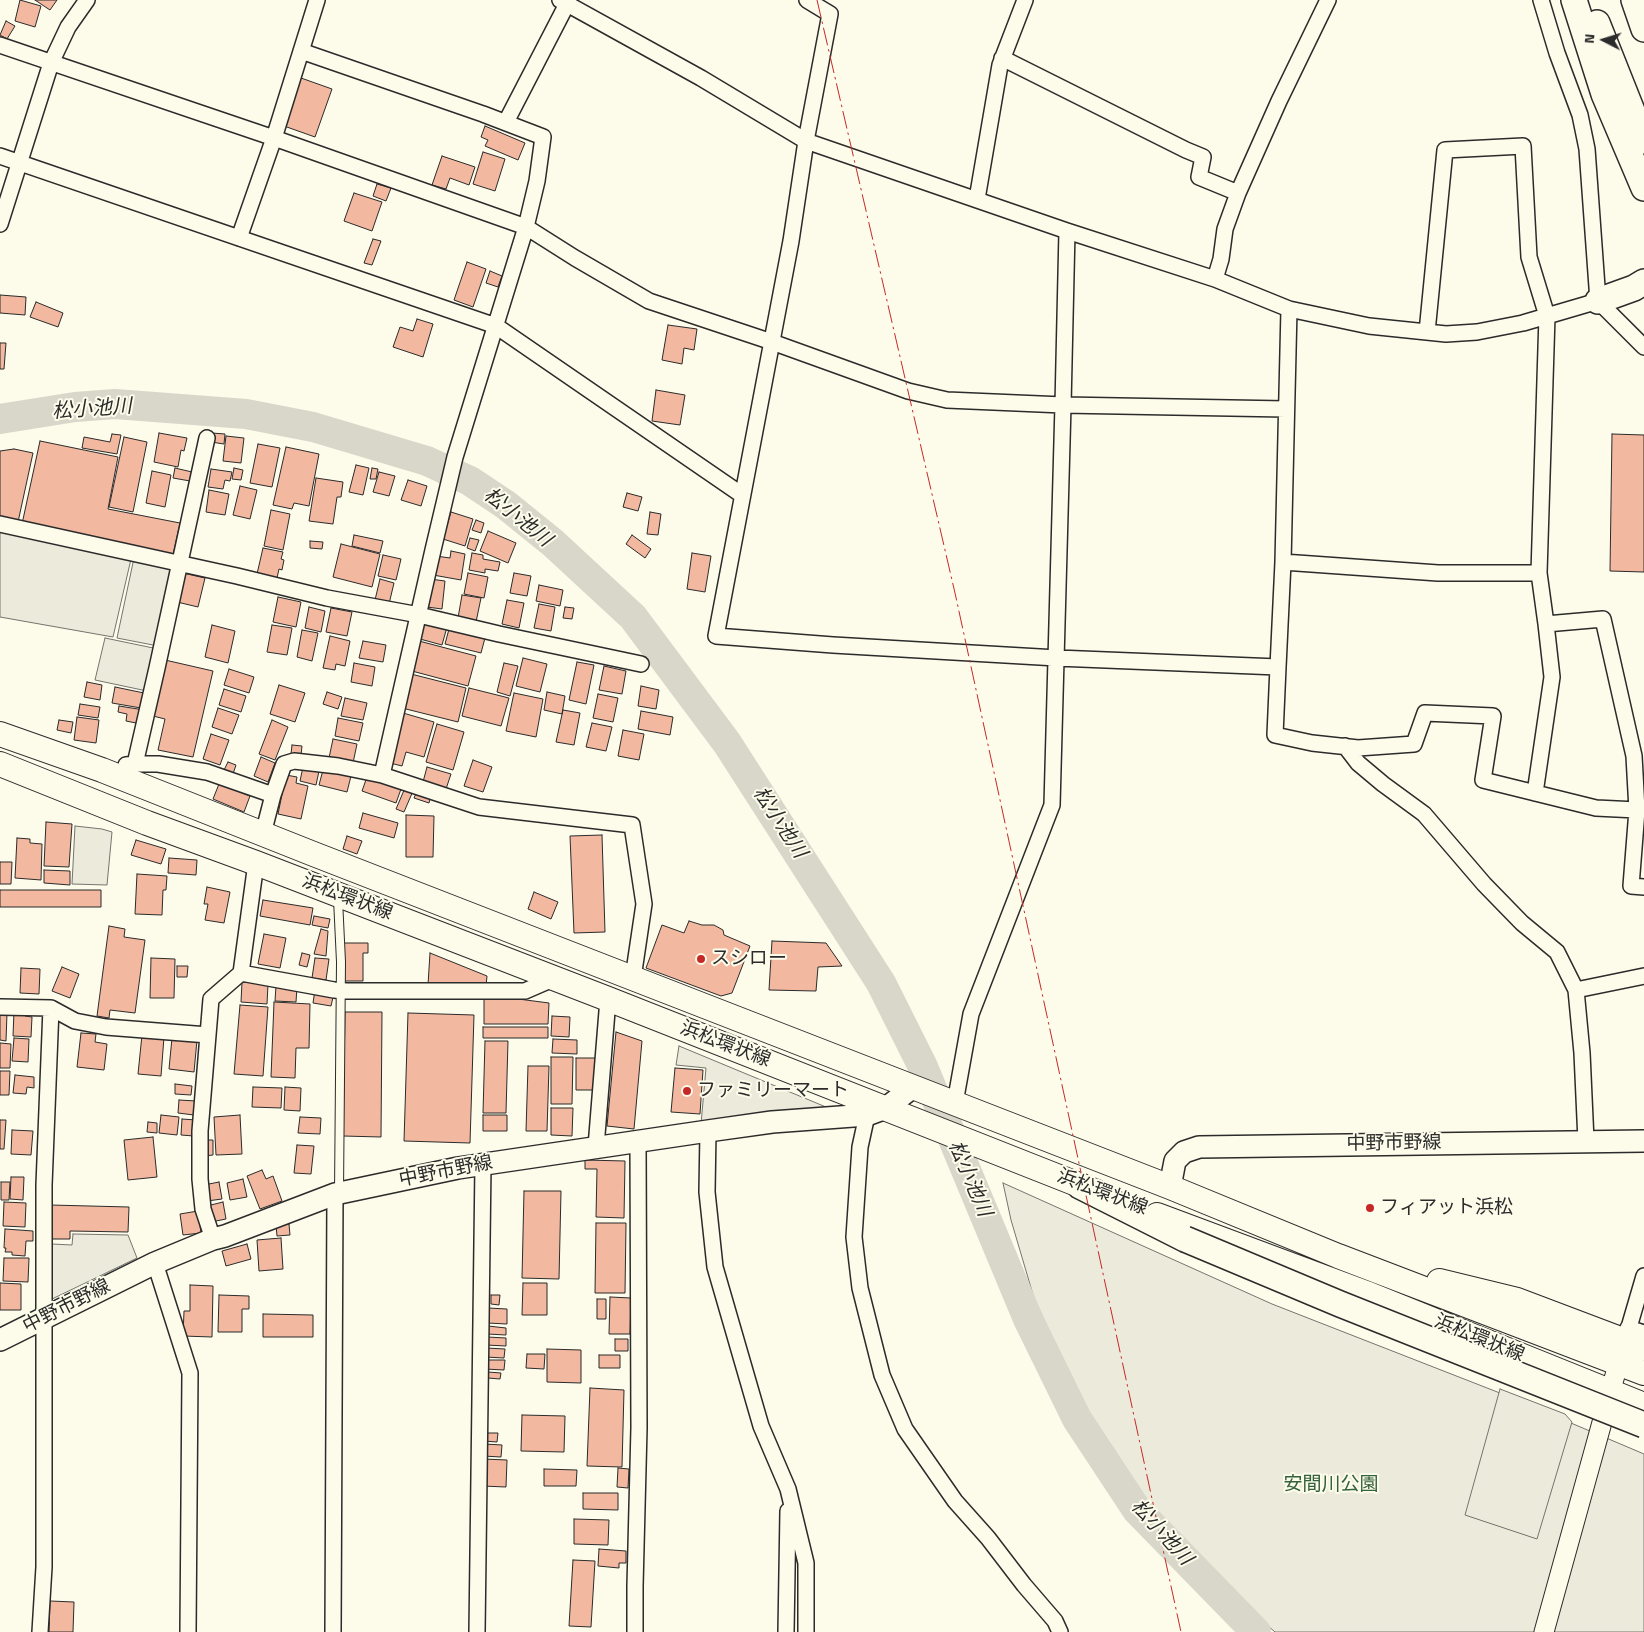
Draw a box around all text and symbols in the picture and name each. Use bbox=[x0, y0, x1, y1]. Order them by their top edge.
north arrow bbox=[1579, 15, 1629, 65]
text: N bbox=[1578, 33, 1599, 44]
water label: 松小池川 bbox=[51, 395, 133, 425]
water label: 松小池川 bbox=[478, 484, 556, 552]
water label: 松小池川 bbox=[747, 783, 811, 863]
street label: 浜松環状線 bbox=[299, 870, 395, 926]
place label: スシロー bbox=[711, 948, 787, 970]
marker: スシロー bbox=[695, 953, 707, 965]
street label: 浜松環状線 bbox=[677, 1017, 773, 1073]
place label: ファミリーマート bbox=[697, 1080, 849, 1102]
marker: ファミリーマート bbox=[681, 1085, 693, 1097]
street label: 中野市野線 bbox=[1346, 1132, 1442, 1156]
water label: 松小池川 bbox=[942, 1137, 996, 1221]
street label: 中野市野線 bbox=[397, 1152, 495, 1192]
street label: 浜松環状線 bbox=[1054, 1165, 1150, 1221]
place label: フィアット浜松 bbox=[1380, 1197, 1513, 1219]
marker: フィアット浜松 bbox=[1364, 1202, 1376, 1214]
street label: 中野市野線 bbox=[20, 1275, 114, 1339]
street label: 浜松環状線 bbox=[1431, 1311, 1527, 1367]
park label: 安間川公園 bbox=[1284, 1474, 1378, 1496]
water label: 松小池川 bbox=[1125, 1495, 1197, 1571]

